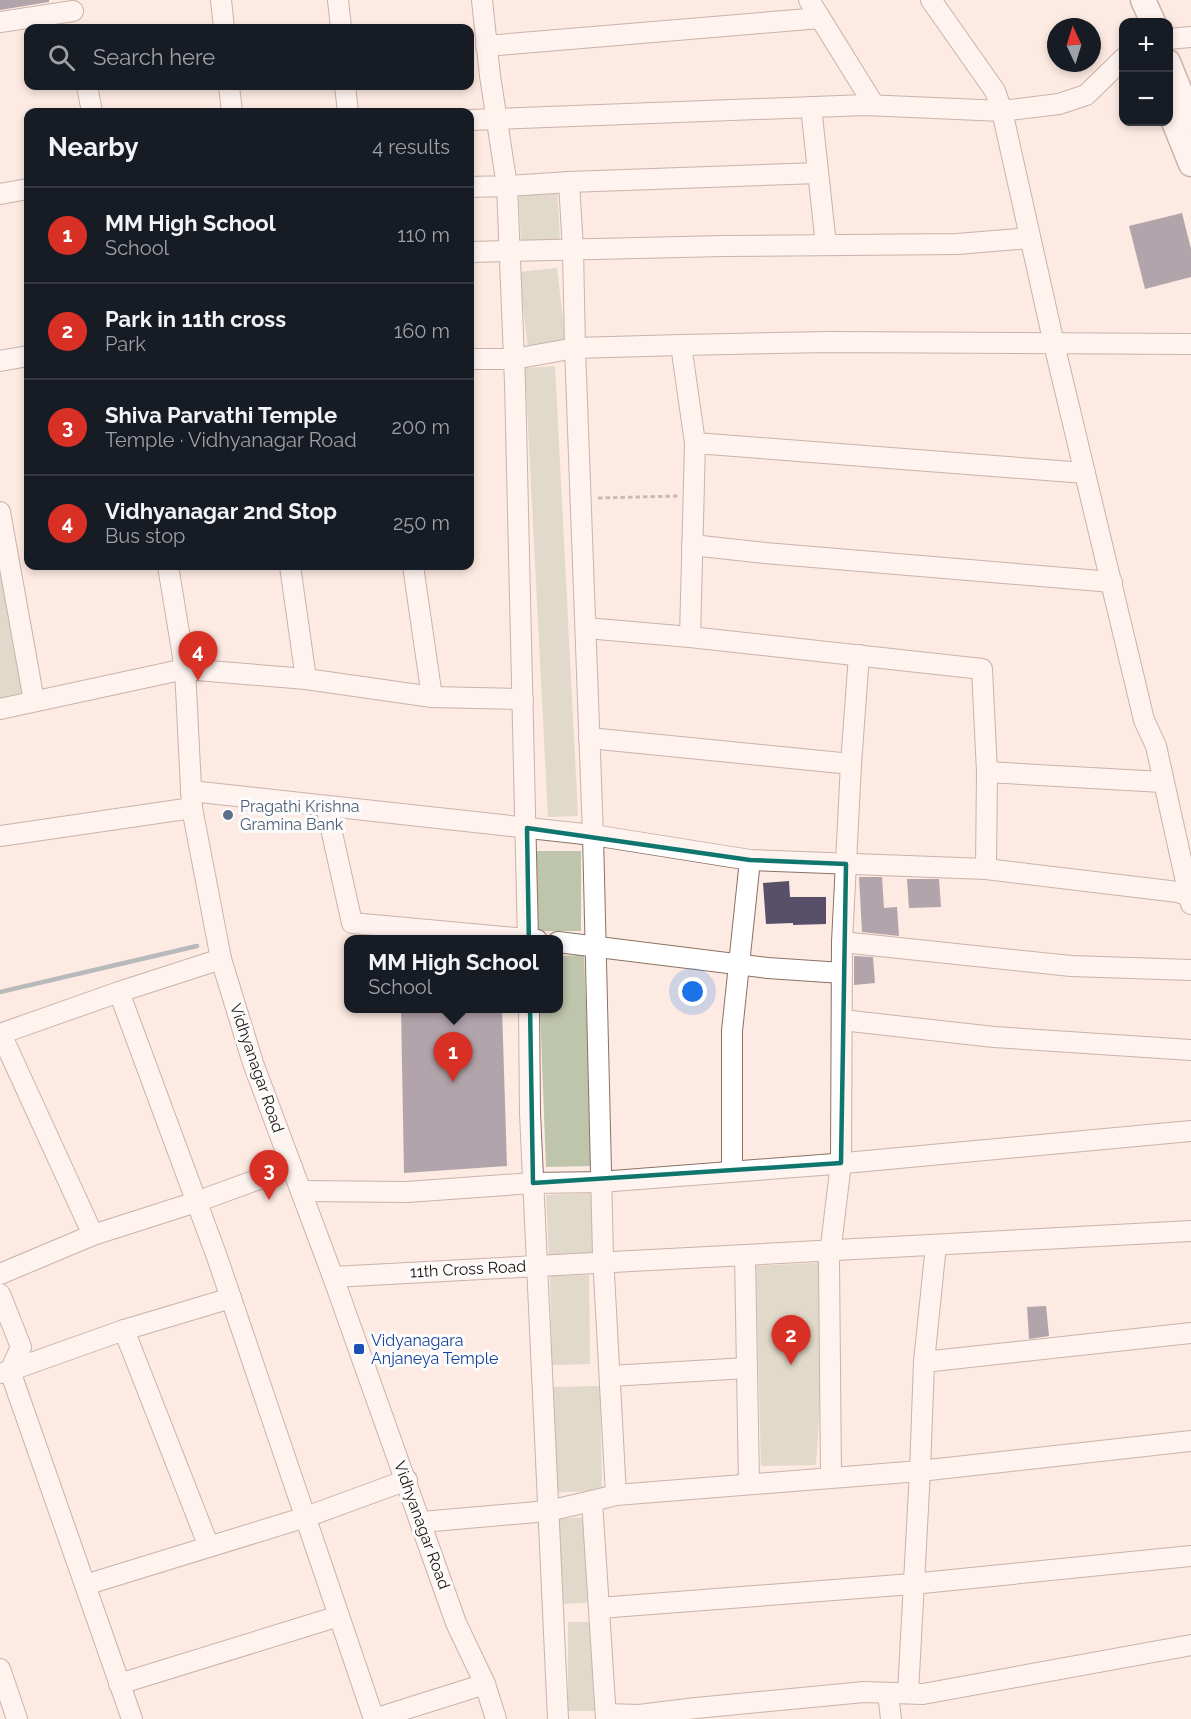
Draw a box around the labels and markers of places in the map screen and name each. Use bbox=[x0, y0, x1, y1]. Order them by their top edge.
pin: 4 bbox=[178, 632, 218, 681]
place label: Pragathi Krishna Gramina Bank bbox=[240, 797, 360, 834]
marker: Pragathi Krishna Gramina Bank bbox=[221, 808, 235, 822]
pin: 1 bbox=[434, 1032, 472, 1082]
pin: 3 bbox=[250, 1150, 288, 1200]
pin: 2 bbox=[772, 1316, 810, 1365]
place label: Vidyanagara Anjaneya Temple bbox=[371, 1331, 498, 1368]
marker: Vidyanagara Anjaneya Temple bbox=[352, 1342, 366, 1356]

